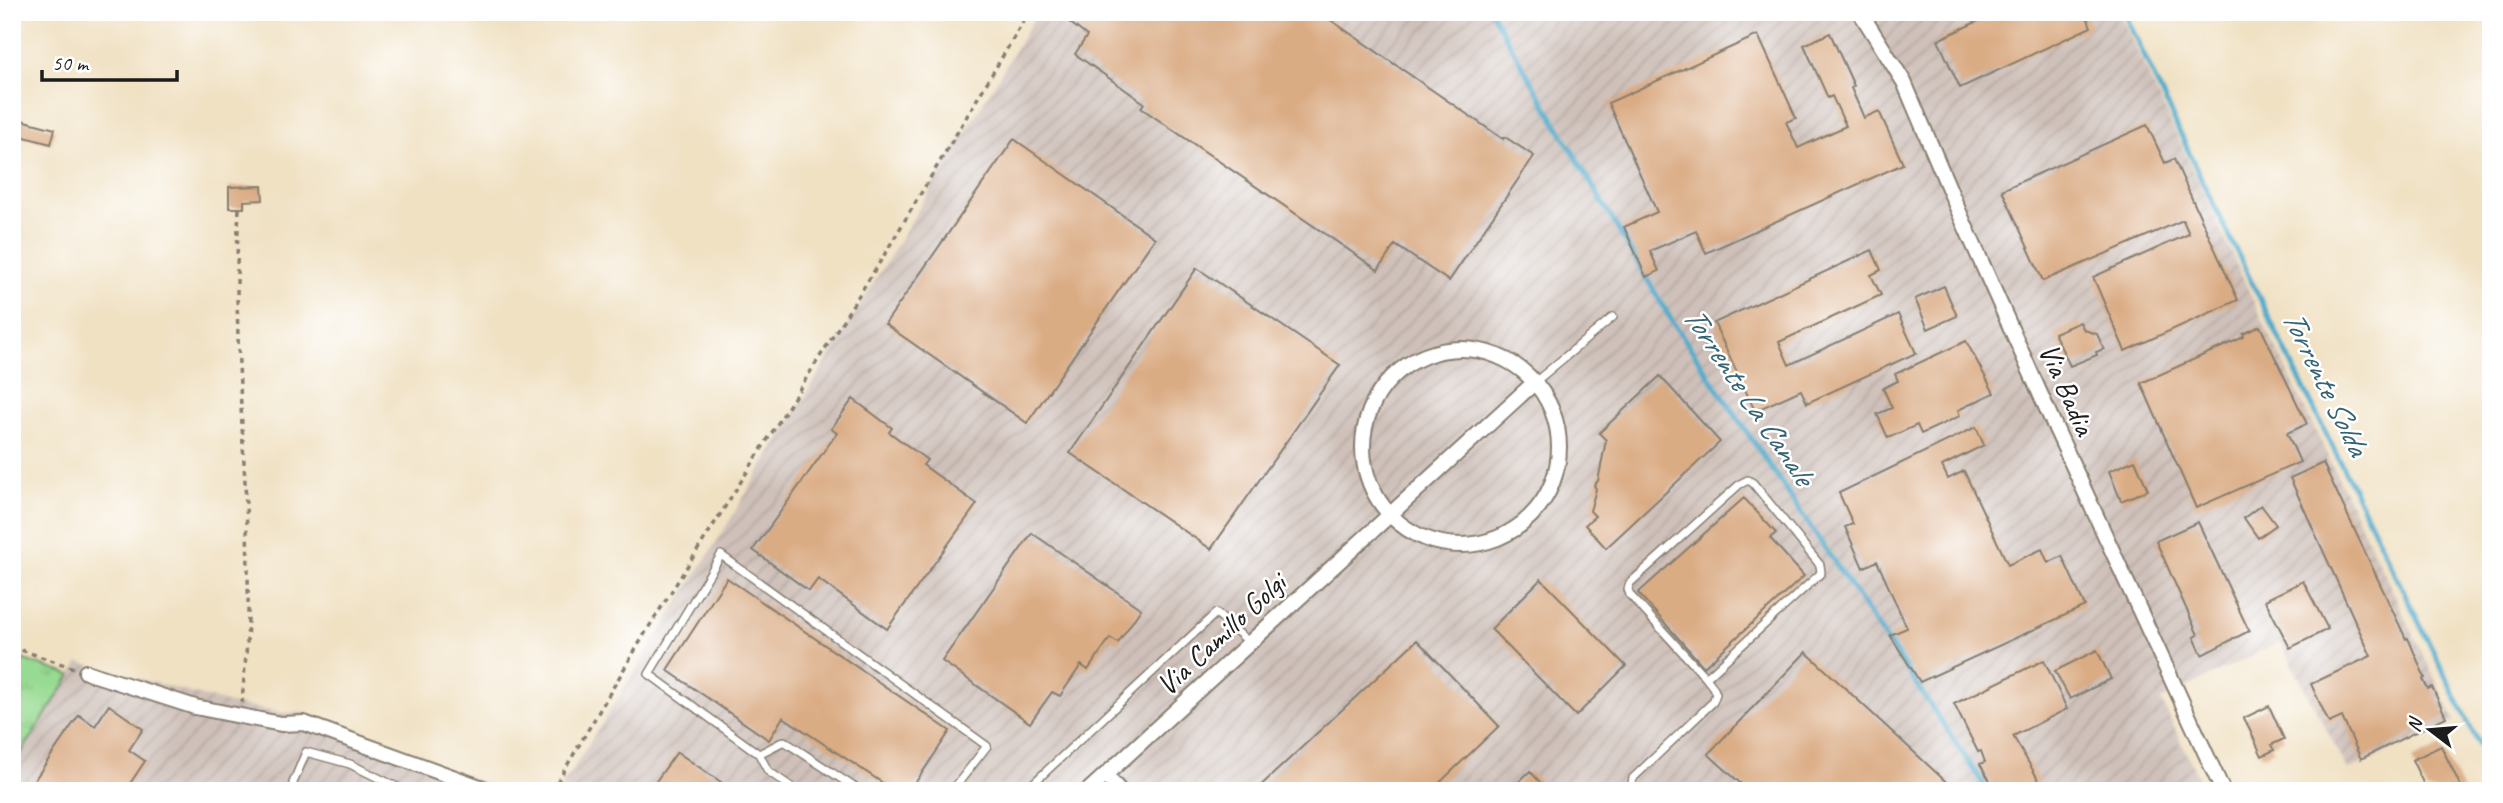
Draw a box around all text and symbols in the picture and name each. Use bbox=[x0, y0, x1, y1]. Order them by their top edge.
scale bar bbox=[42, 38, 177, 82]
text: 50 m bbox=[52, 50, 90, 76]
water label: Torrente La Canale bbox=[1674, 298, 1826, 496]
water label: Torrente Solda bbox=[2273, 303, 2380, 465]
street label: Via Badia bbox=[2030, 337, 2105, 443]
street label: Via Camillo Golgi bbox=[1148, 562, 1296, 704]
north arrow bbox=[2394, 694, 2464, 764]
text: N bbox=[2401, 714, 2429, 735]

